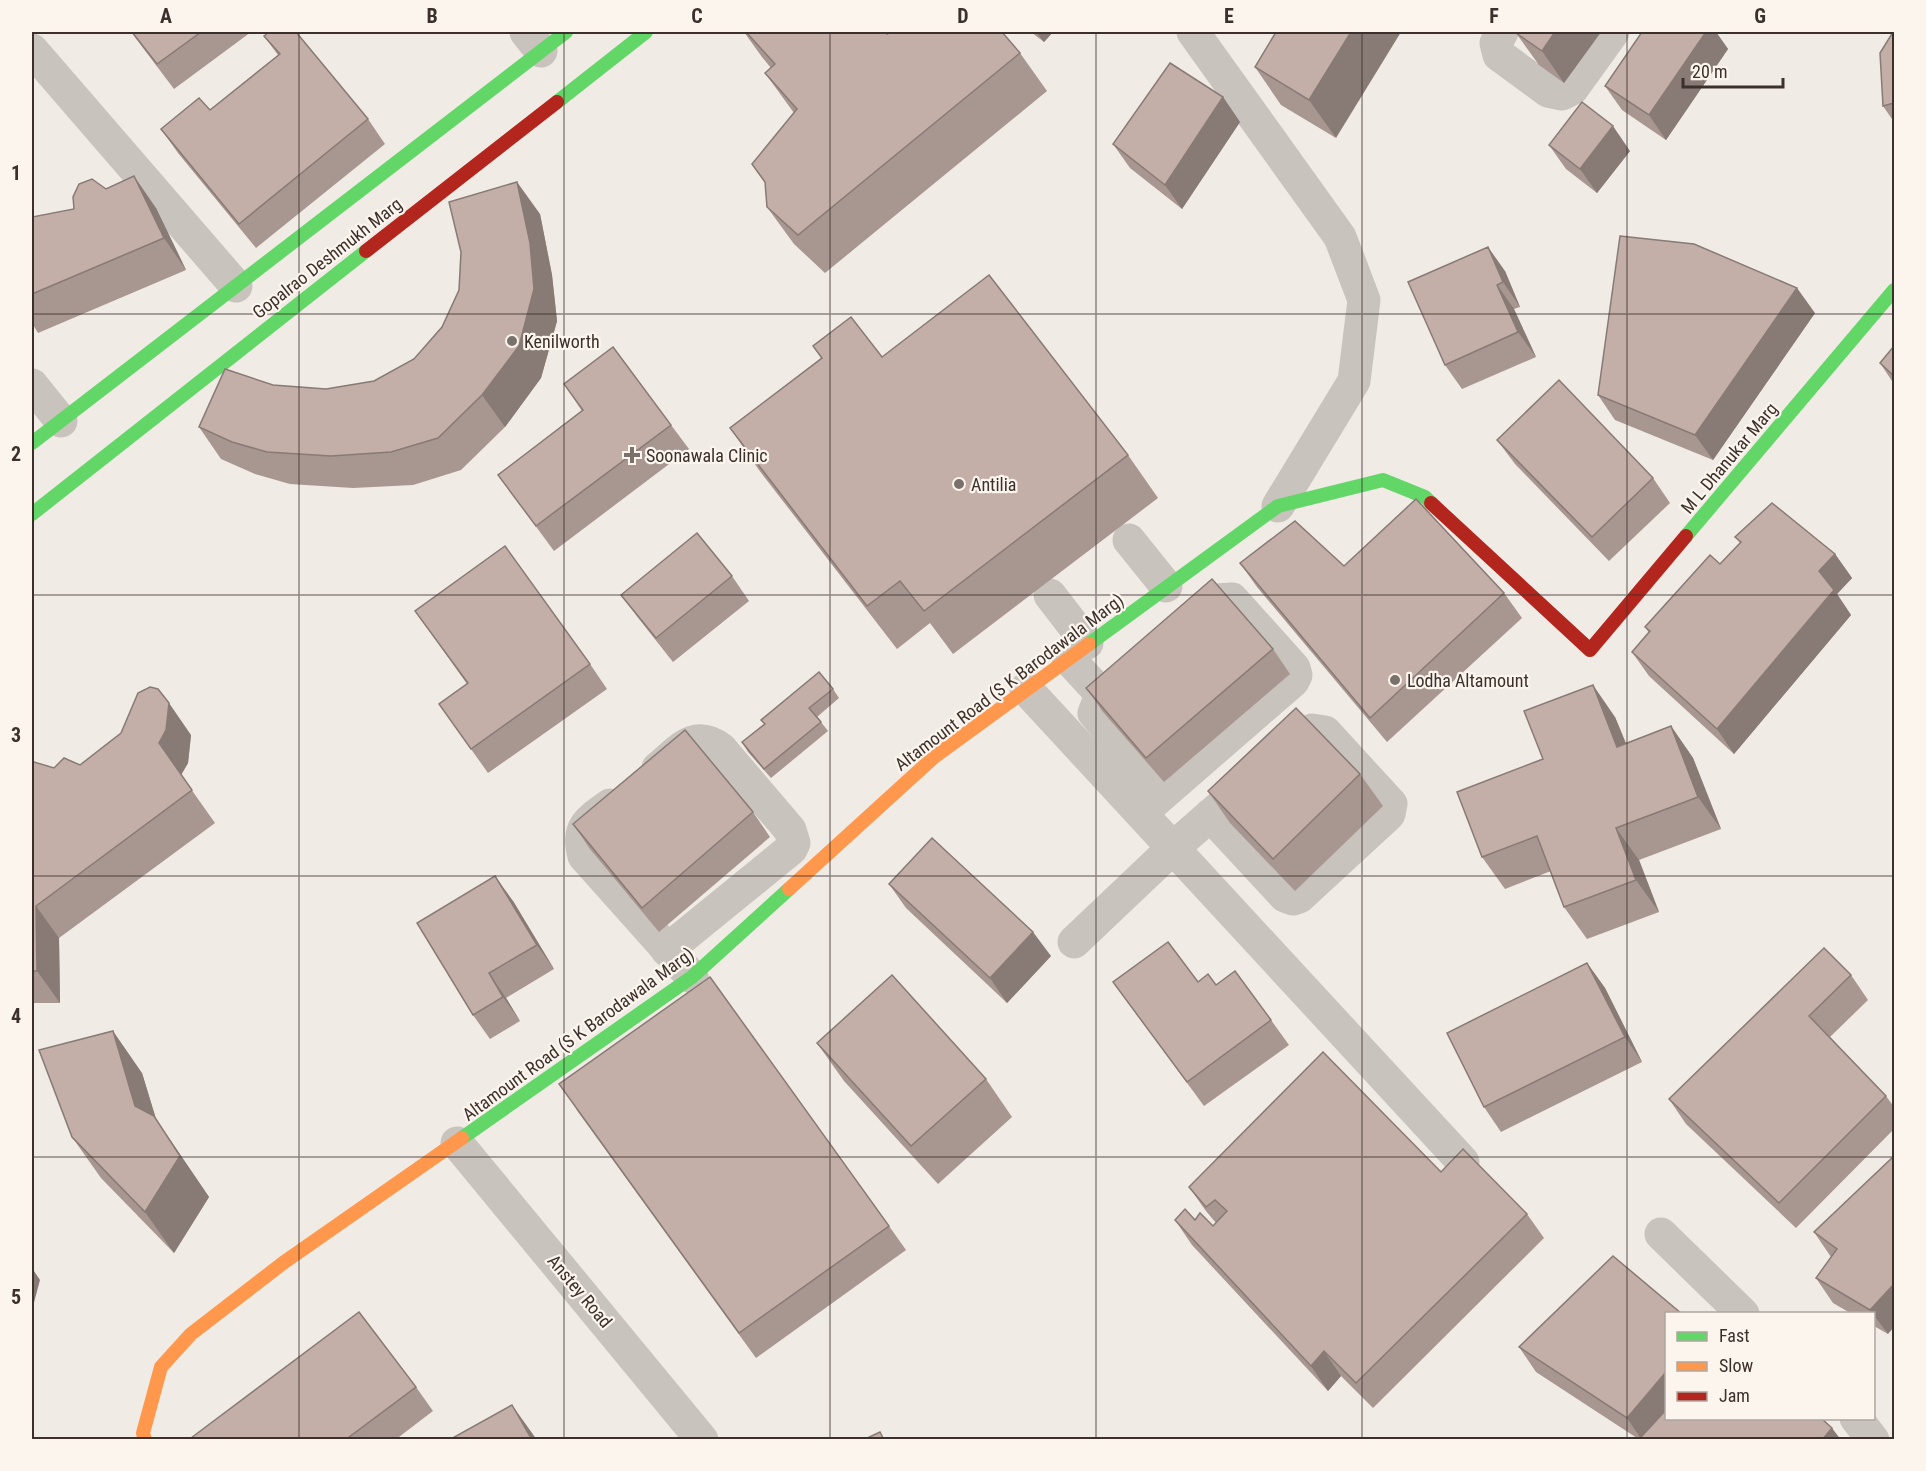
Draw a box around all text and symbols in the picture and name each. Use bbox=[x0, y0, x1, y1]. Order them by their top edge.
text: A bbox=[160, 4, 172, 28]
text: B bbox=[426, 4, 438, 28]
text: C bbox=[691, 4, 703, 28]
text: D bbox=[957, 4, 969, 28]
text: E bbox=[1224, 4, 1234, 28]
text: F bbox=[1489, 4, 1499, 28]
text: G bbox=[1754, 4, 1766, 28]
scale bar bbox=[1683, 51, 1784, 89]
text: 20 m bbox=[1692, 61, 1727, 82]
text: 1 bbox=[11, 161, 21, 185]
street label: Gopalrao Deshmukh Marg bbox=[248, 193, 406, 323]
place label: Kenilworth bbox=[524, 331, 600, 352]
marker: Kenilworth bbox=[505, 334, 519, 348]
street label: M L Dhanukar Marg bbox=[1677, 398, 1781, 518]
text: 2 bbox=[11, 442, 21, 466]
place label: Soonawala Clinic bbox=[646, 445, 768, 466]
marker: Soonawala Clinic bbox=[623, 446, 641, 464]
place label: Antilia bbox=[971, 474, 1016, 495]
marker: Antilia bbox=[952, 477, 966, 491]
street label: Altamount Road (S K Barodawala Marg) bbox=[890, 589, 1128, 776]
place label: Lodha Altamount bbox=[1407, 670, 1529, 691]
marker: Lodha Altamount bbox=[1388, 673, 1402, 687]
text: 3 bbox=[11, 723, 21, 747]
street label: Altamount Road (S K Barodawala Marg) bbox=[458, 943, 698, 1126]
text: 4 bbox=[11, 1004, 21, 1028]
street label: Anstey Road bbox=[543, 1250, 617, 1332]
text: 5 bbox=[11, 1285, 21, 1309]
legend bbox=[1665, 1312, 1875, 1420]
text: Fast bbox=[1719, 1325, 1750, 1346]
text: Slow bbox=[1719, 1355, 1754, 1376]
text: Jam bbox=[1719, 1385, 1750, 1406]

